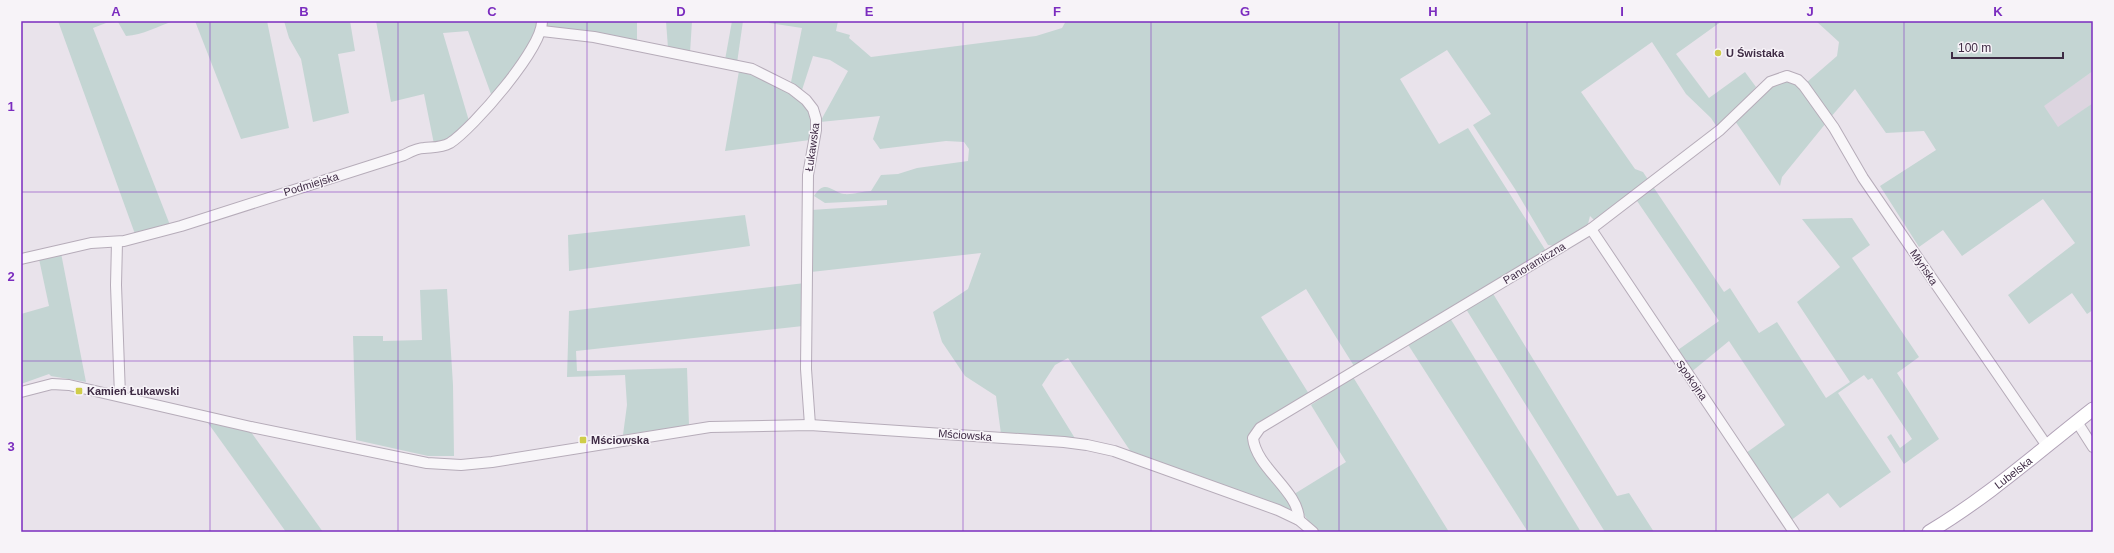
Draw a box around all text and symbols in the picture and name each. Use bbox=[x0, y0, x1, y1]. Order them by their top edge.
text: A bbox=[111, 4, 121, 19]
text: B bbox=[299, 4, 309, 19]
text: C bbox=[487, 4, 497, 19]
text: D bbox=[676, 4, 686, 19]
text: E bbox=[865, 4, 874, 19]
text: F bbox=[1053, 4, 1061, 19]
text: G bbox=[1240, 4, 1250, 19]
text: H bbox=[1428, 4, 1438, 19]
text: I bbox=[1620, 4, 1624, 19]
text: J bbox=[1806, 4, 1814, 19]
text: K bbox=[1993, 4, 2003, 19]
scale bar bbox=[1952, 34, 2063, 60]
text: 100 m bbox=[1958, 41, 1991, 55]
place label: U Świstaka bbox=[1726, 47, 1785, 59]
marker: U Świstaka bbox=[1713, 48, 1723, 58]
text: 1 bbox=[7, 99, 15, 114]
street label: Łukawska bbox=[803, 121, 821, 172]
street label: Podmiejska bbox=[282, 170, 341, 198]
street label: Panoramiczna bbox=[1501, 239, 1568, 286]
street label: Młyńska bbox=[1908, 247, 1941, 288]
text: 2 bbox=[7, 269, 15, 284]
street label: Spokojna bbox=[1674, 358, 1711, 403]
place label: Kamień Łukawski bbox=[87, 385, 179, 397]
marker: Kamień Łukawski bbox=[74, 386, 84, 396]
street label: Mściowska bbox=[938, 427, 993, 443]
place label: Mściowska bbox=[591, 434, 650, 446]
marker: Mściowska bbox=[578, 435, 588, 445]
text: 3 bbox=[7, 439, 15, 454]
street label: Lubelska bbox=[1992, 454, 2035, 491]

